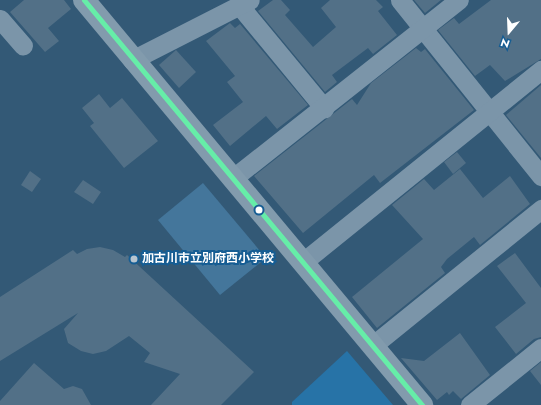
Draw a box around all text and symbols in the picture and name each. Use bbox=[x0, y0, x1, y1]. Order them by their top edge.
north arrow bbox=[489, 12, 529, 52]
text: N bbox=[498, 34, 512, 52]
unlabelled marker bbox=[254, 205, 264, 215]
place label: 加古川市立別府西小学校 bbox=[142, 252, 274, 266]
marker: 加古川市立別府西小学校 bbox=[129, 254, 139, 264]

